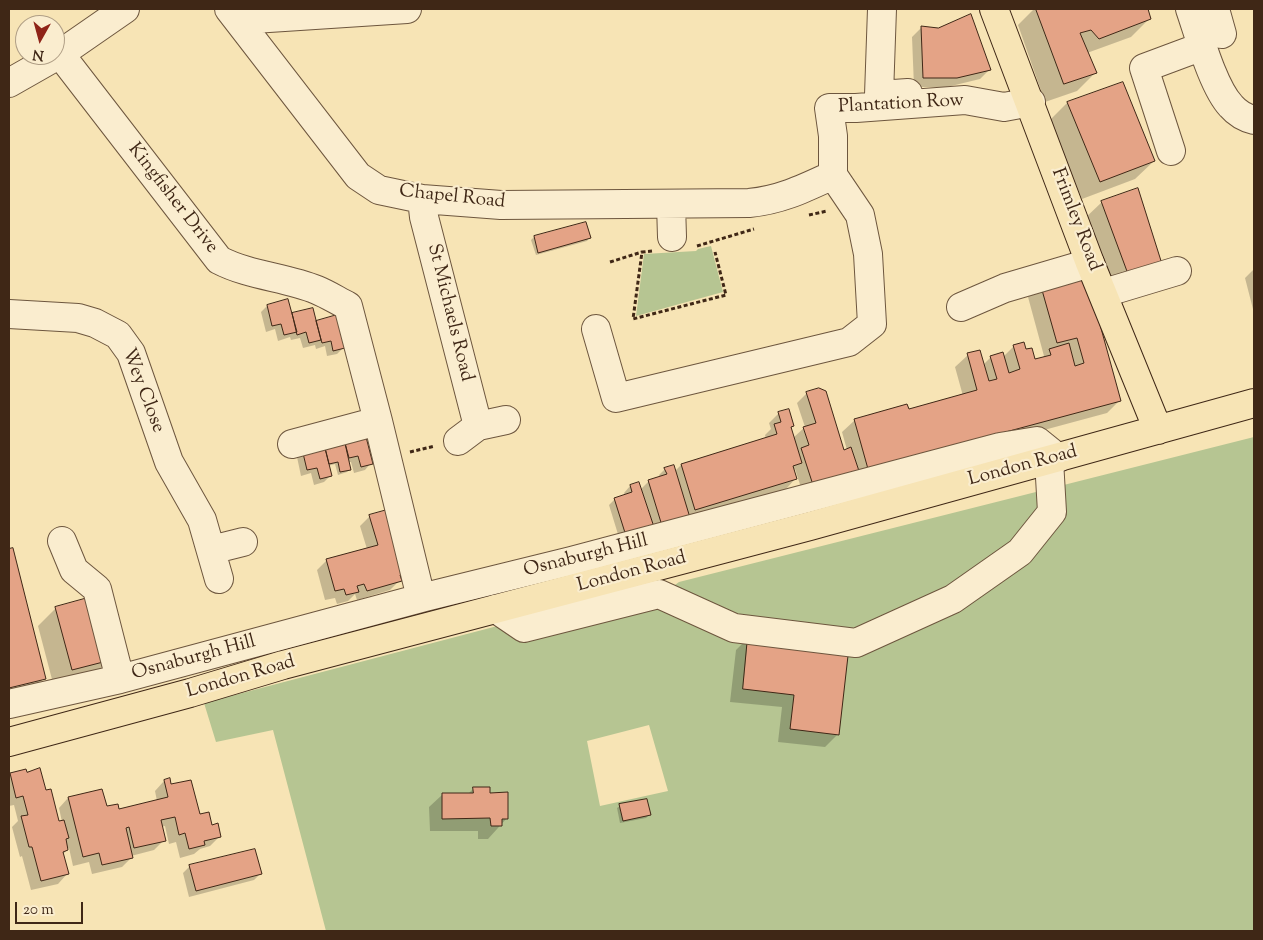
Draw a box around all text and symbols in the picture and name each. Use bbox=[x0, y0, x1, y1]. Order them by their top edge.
north arrow bbox=[15, 15, 65, 65]
text: N bbox=[32, 43, 45, 65]
street label: Plantation Row bbox=[838, 90, 964, 120]
street label: Kingfisher Drive bbox=[122, 139, 222, 259]
street label: Frimley Road bbox=[1045, 165, 1105, 275]
street label: Chapel Road bbox=[398, 181, 506, 215]
street label: St Michaels Road bbox=[421, 242, 477, 384]
street label: Wey Close bbox=[116, 346, 168, 436]
street label: London Road bbox=[966, 442, 1080, 492]
street label: Osnaburgh Hill bbox=[521, 531, 651, 583]
street label: London Road bbox=[575, 548, 689, 598]
street label: Osnaburgh Hill bbox=[130, 631, 258, 687]
street label: London Road bbox=[184, 652, 298, 704]
scale bar bbox=[18, 892, 85, 924]
text: 20 m bbox=[23, 900, 54, 921]

